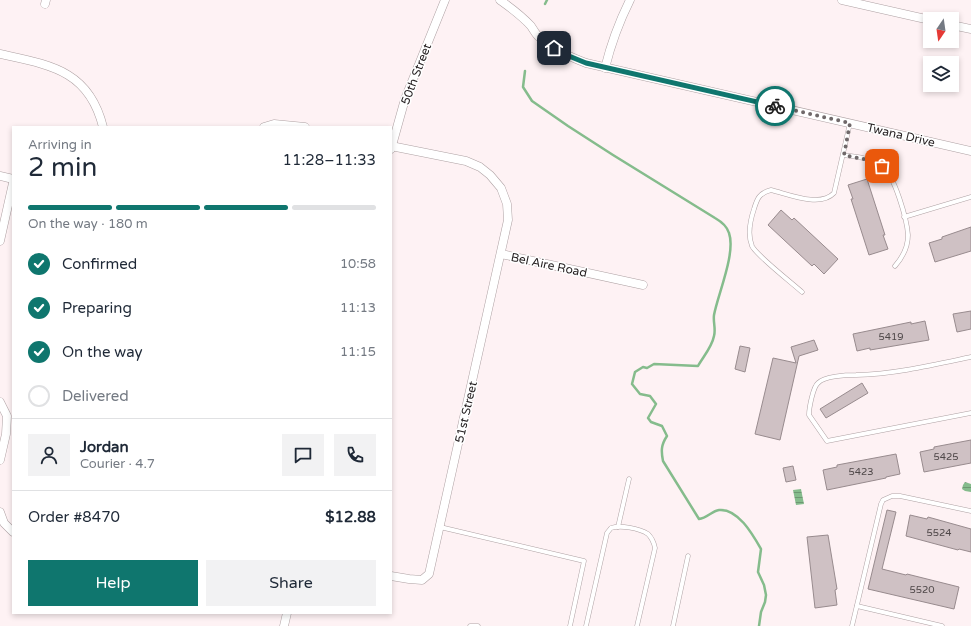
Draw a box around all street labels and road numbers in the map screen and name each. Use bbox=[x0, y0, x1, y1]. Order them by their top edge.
street label: 50th Street bbox=[398, 41, 434, 107]
street label: Twana Drive bbox=[866, 120, 937, 150]
street label: Bel Aire Road bbox=[510, 250, 588, 280]
street label: 51st Street bbox=[452, 379, 480, 444]

